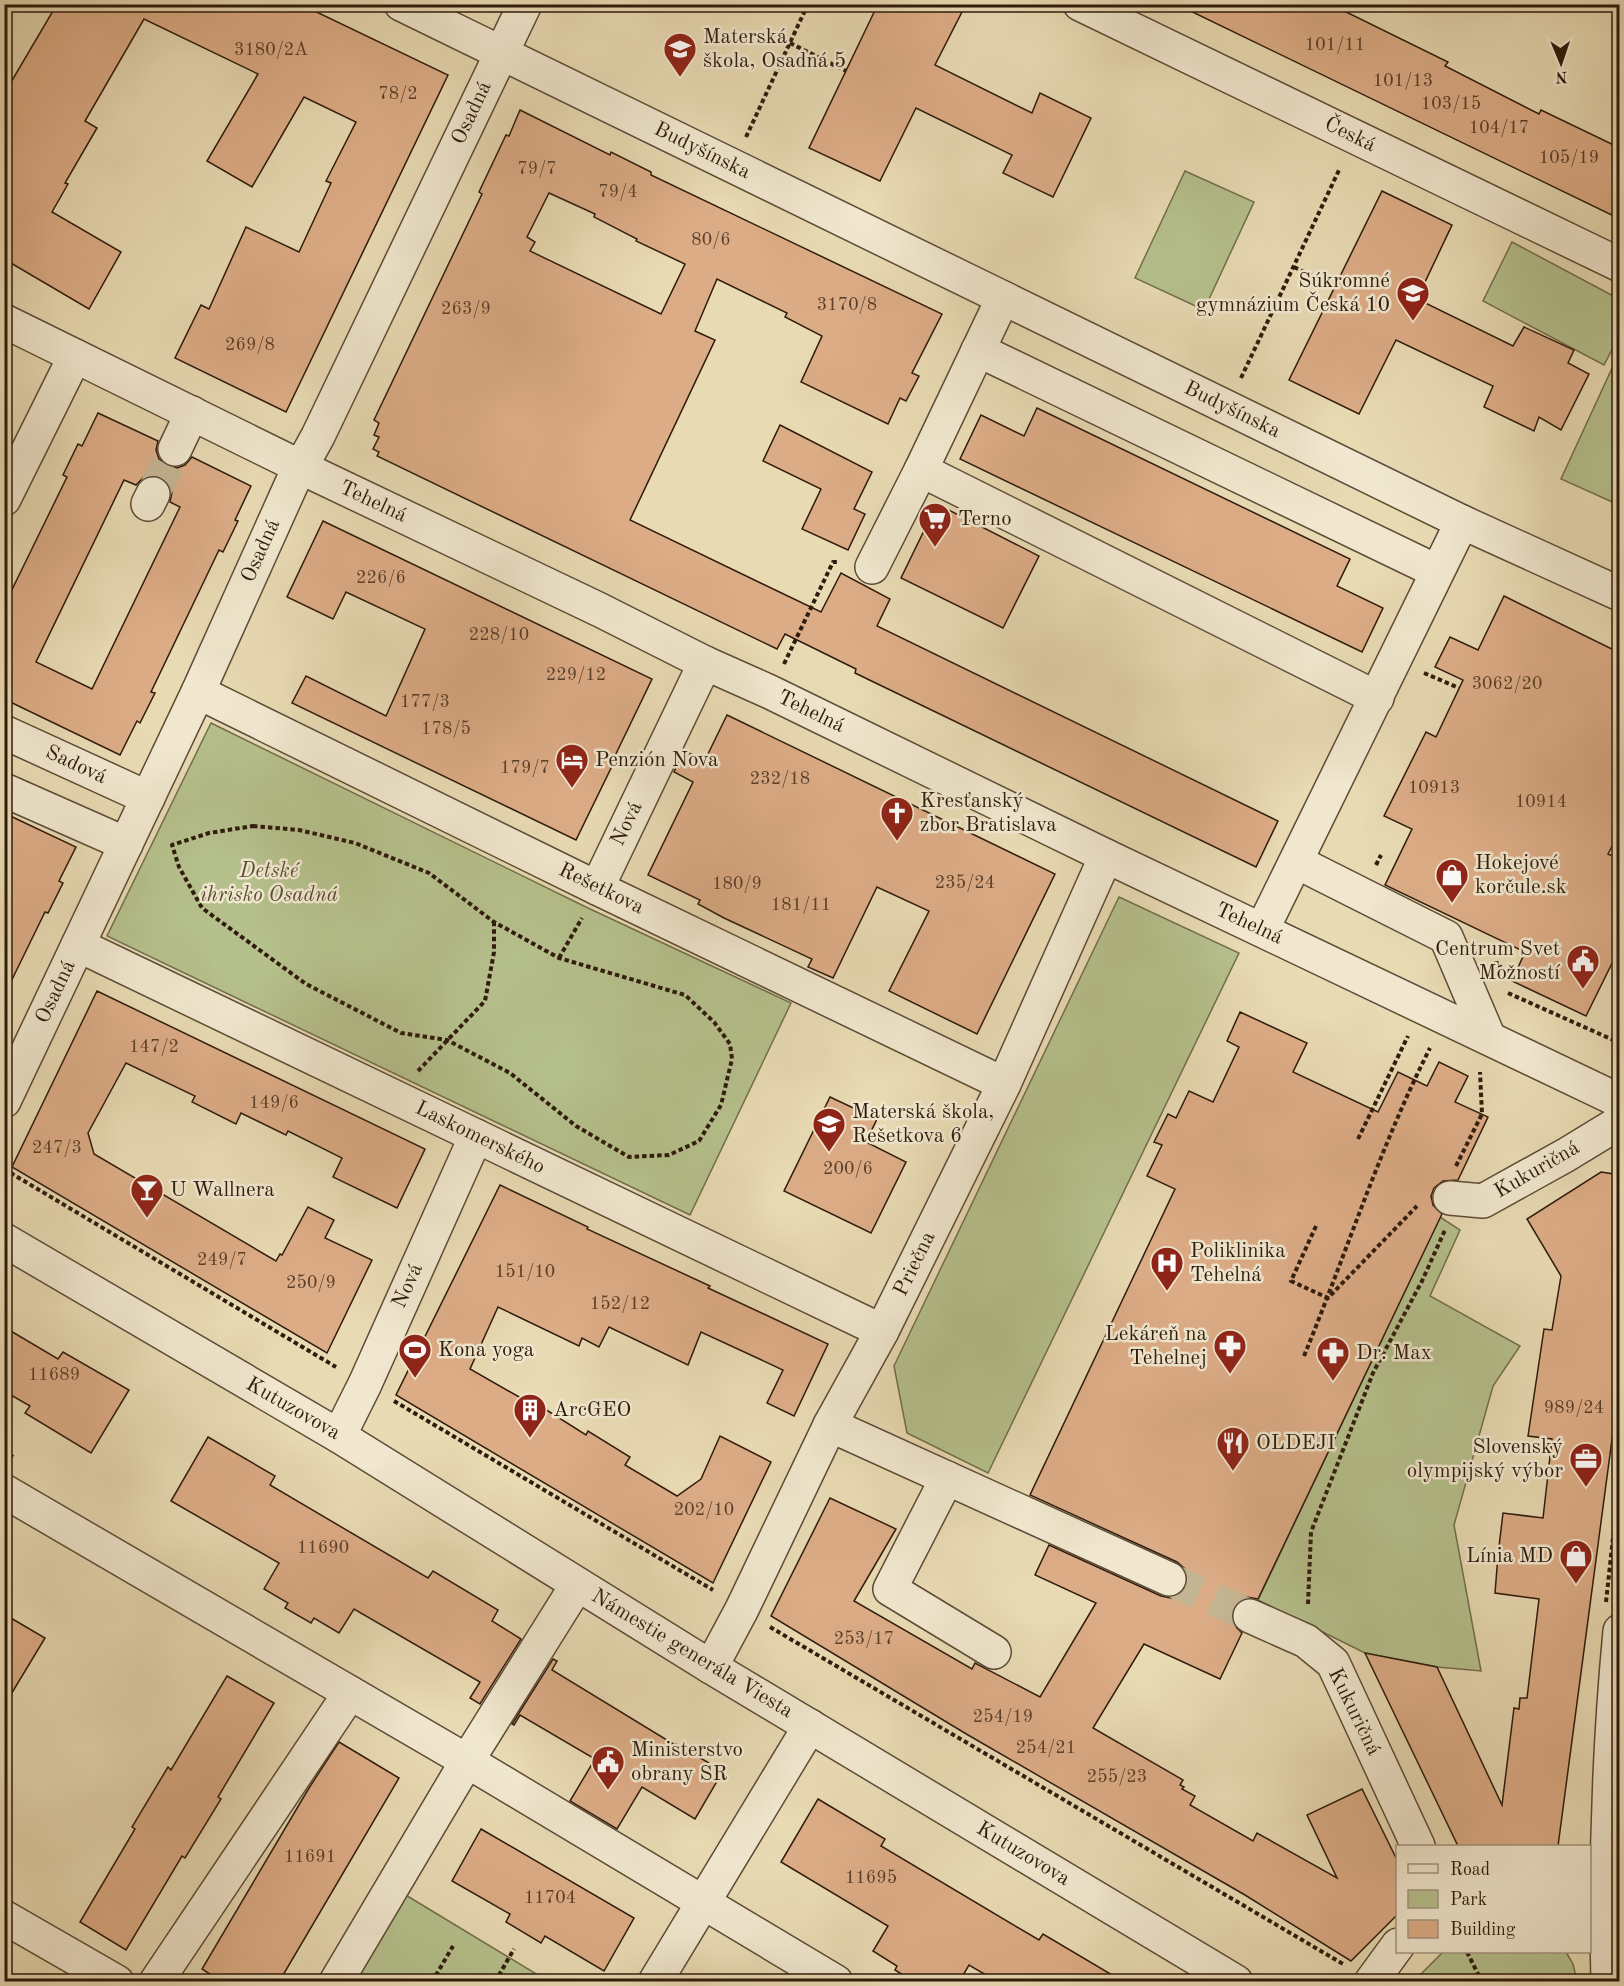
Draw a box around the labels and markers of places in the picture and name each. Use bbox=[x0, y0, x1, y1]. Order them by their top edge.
place label: Materská škola, Osadná 5 bbox=[703, 27, 846, 72]
school or university icon: Materská škola, Osadná 5 bbox=[662, 31, 698, 78]
place label: Súkromné gymnázium Česká 10 bbox=[1196, 271, 1390, 316]
school or university icon: Súkromné gymnázium Česká 10 bbox=[1395, 275, 1431, 322]
supermarket icon: Terno bbox=[917, 501, 953, 548]
place label: Terno bbox=[958, 509, 1012, 530]
hotel icon: Penzión Nova bbox=[554, 742, 590, 789]
place label: Penzión Nova bbox=[595, 750, 718, 771]
place label: Kresťanský zbor Bratislava bbox=[920, 791, 1057, 836]
church icon: Kresťanský zbor Bratislava bbox=[879, 795, 915, 842]
place label: Hokejové korčule.sk bbox=[1475, 853, 1567, 898]
shop icon: Hokejové korčule.sk bbox=[1434, 857, 1470, 904]
place label: Centrum Svet Možností bbox=[1435, 939, 1560, 984]
public building icon: Centrum Svet Možností bbox=[1565, 943, 1601, 990]
place label: Materská škola, Rešetkova 6 bbox=[852, 1102, 994, 1147]
school or university icon: Materská škola, Rešetkova 6 bbox=[811, 1106, 847, 1153]
bar icon: U Wallnera bbox=[129, 1172, 165, 1219]
place label: U Wallnera bbox=[170, 1180, 275, 1201]
place label: Poliklinika Tehelná bbox=[1190, 1241, 1286, 1286]
hospital icon: Poliklinika Tehelná bbox=[1149, 1245, 1185, 1292]
place label: Lekáreň na Tehelnej bbox=[1105, 1324, 1207, 1369]
pharmacy icon: Lekáreň na Tehelnej bbox=[1212, 1328, 1248, 1375]
sports icon: Kona yoga bbox=[397, 1332, 433, 1379]
pharmacy icon: Dr. Max bbox=[1315, 1335, 1351, 1382]
place label: Kona yoga bbox=[438, 1340, 534, 1361]
place label: Dr. Max bbox=[1356, 1343, 1432, 1364]
building icon: ArcGEO bbox=[512, 1392, 548, 1439]
place label: ArcGEO bbox=[553, 1400, 631, 1421]
restaurant icon: OLDEJI bbox=[1215, 1425, 1251, 1472]
place label: OLDEJI bbox=[1256, 1433, 1335, 1454]
place label: Slovenský olympijský výbor bbox=[1407, 1437, 1563, 1482]
office icon: Slovenský olympijský výbor bbox=[1568, 1441, 1604, 1488]
shop icon: Línia MD bbox=[1558, 1538, 1594, 1585]
place label: Línia MD bbox=[1466, 1546, 1553, 1567]
place label: Ministerstvo obrany SR bbox=[631, 1740, 743, 1785]
public building icon: Ministerstvo obrany SR bbox=[590, 1744, 626, 1791]

